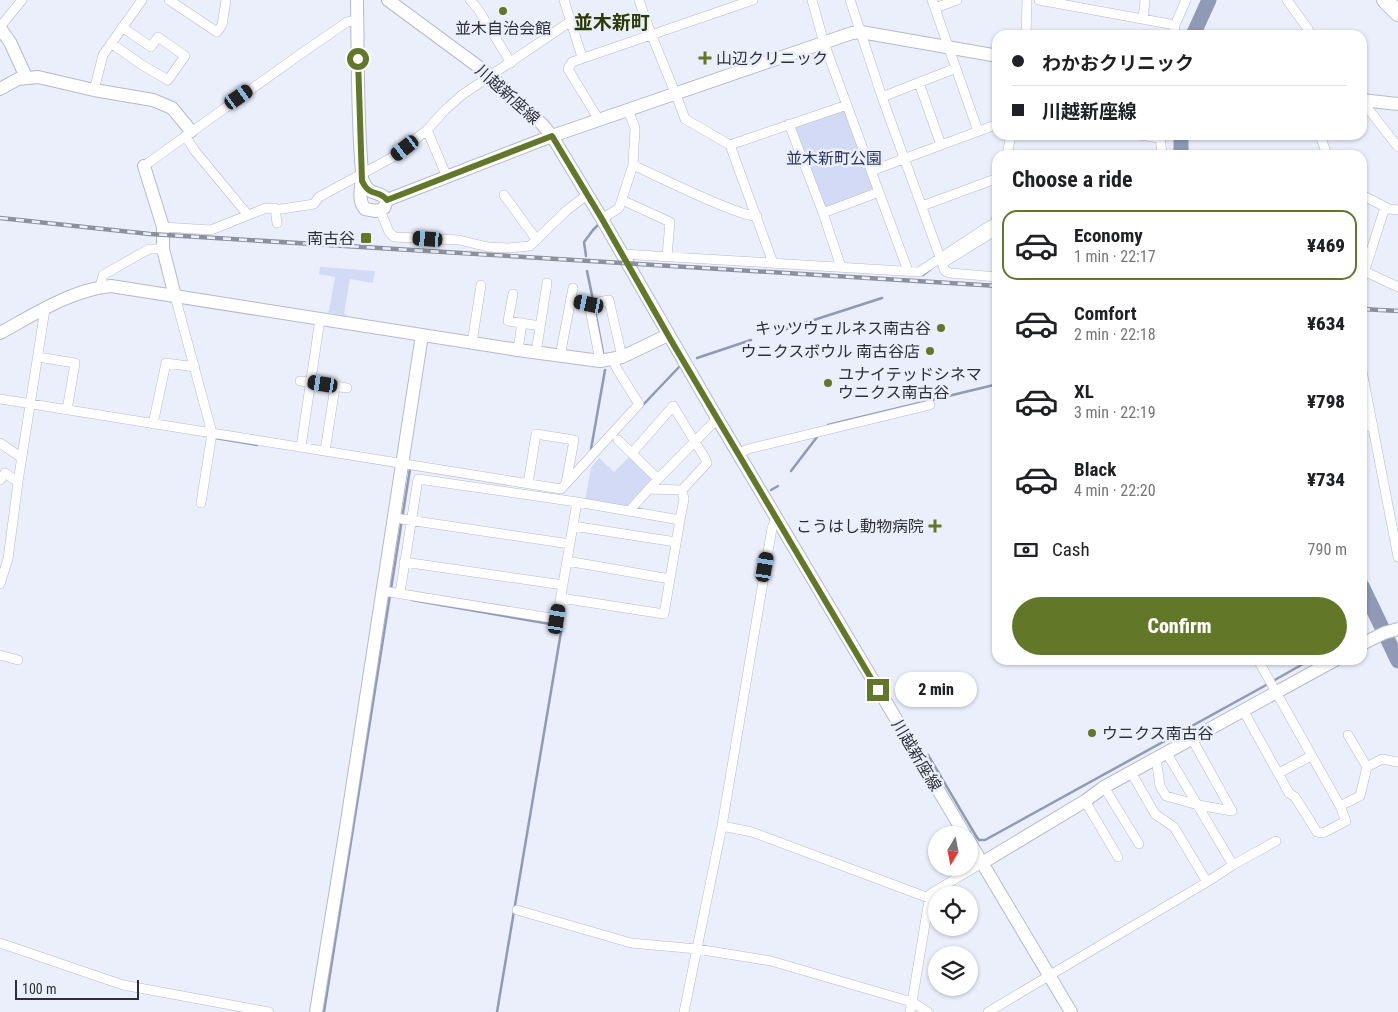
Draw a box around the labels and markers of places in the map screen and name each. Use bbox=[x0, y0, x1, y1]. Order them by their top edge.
marker: 並木自治会館 bbox=[497, 5, 509, 17]
place label: 並木自治会館 bbox=[455, 19, 551, 38]
place label: 山辺クリニック bbox=[716, 49, 828, 68]
marker: 山辺クリニック bbox=[698, 51, 712, 65]
place label: 南古谷 bbox=[307, 229, 355, 248]
marker: 南古谷 bbox=[359, 231, 373, 245]
place label: キッツウェルネス南古谷 bbox=[755, 319, 931, 338]
marker: キッツウェルネス南古谷 bbox=[935, 322, 947, 334]
place label: ウニクスボウル 南古谷店 bbox=[741, 342, 920, 361]
marker: ウニクスボウル 南古谷店 bbox=[924, 345, 936, 357]
place label: ユナイテッドシネマ ウニクス南古谷 bbox=[838, 365, 982, 402]
marker: ユナイテッドシネマ ウニクス南古谷 bbox=[822, 377, 834, 389]
place label: こうはし動物病院 bbox=[796, 517, 924, 536]
marker: こうはし動物病院 bbox=[928, 519, 942, 533]
place label: ウニクス南古谷 bbox=[1102, 724, 1214, 743]
marker: ウニクス南古谷 bbox=[1086, 727, 1098, 739]

